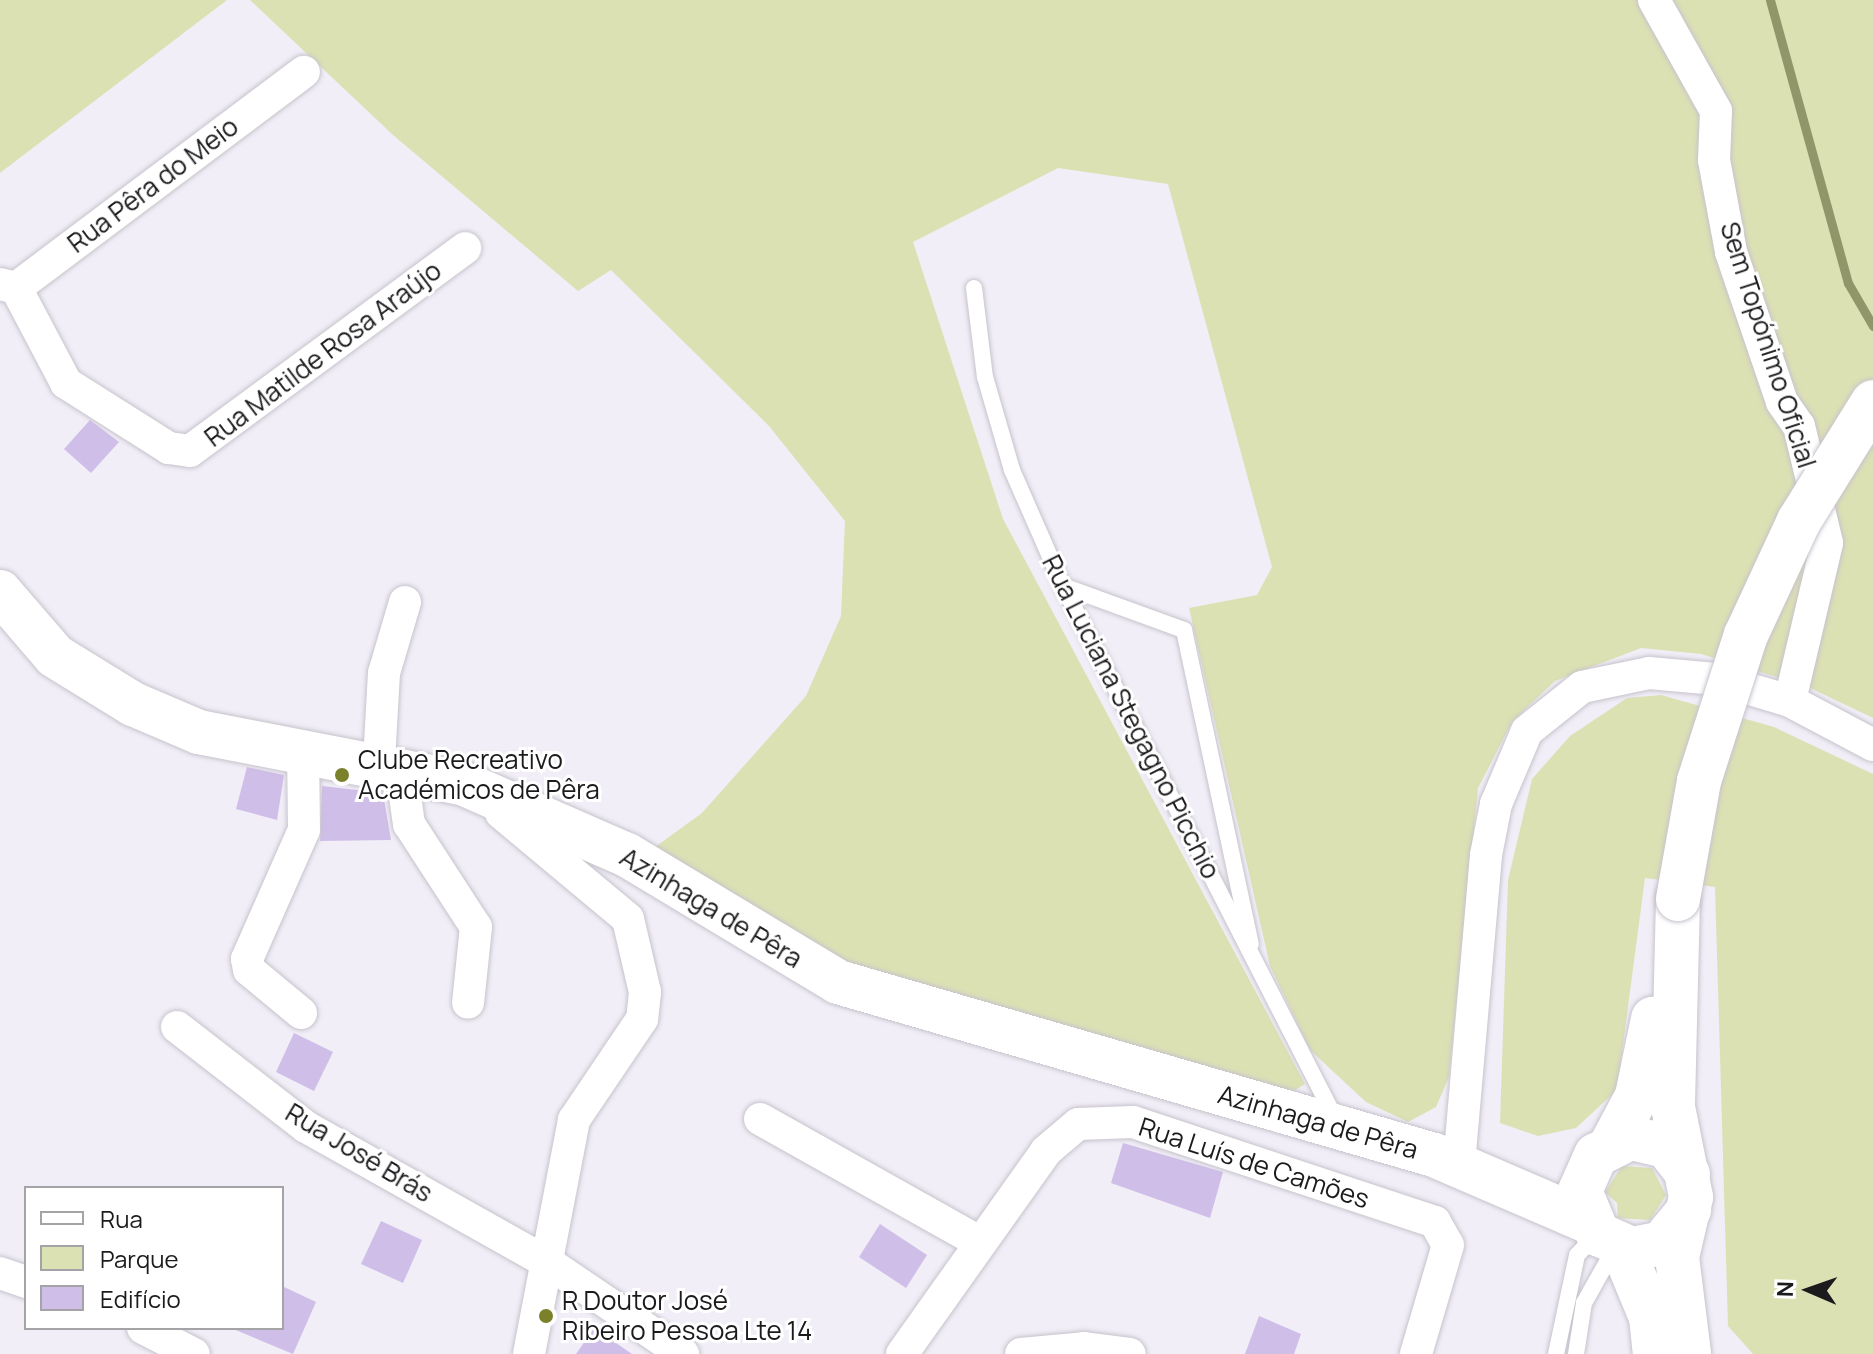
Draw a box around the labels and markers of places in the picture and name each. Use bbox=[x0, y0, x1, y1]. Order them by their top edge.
place label: Clube Recreativo Académicos de Pêra bbox=[358, 744, 600, 806]
marker: Clube Recreativo Académicos de Pêra bbox=[333, 766, 351, 784]
place label: R Doutor José Ribeiro Pessoa Lte 14 bbox=[562, 1285, 812, 1346]
marker: R Doutor José Ribeiro Pessoa Lte 14 bbox=[537, 1307, 555, 1325]

